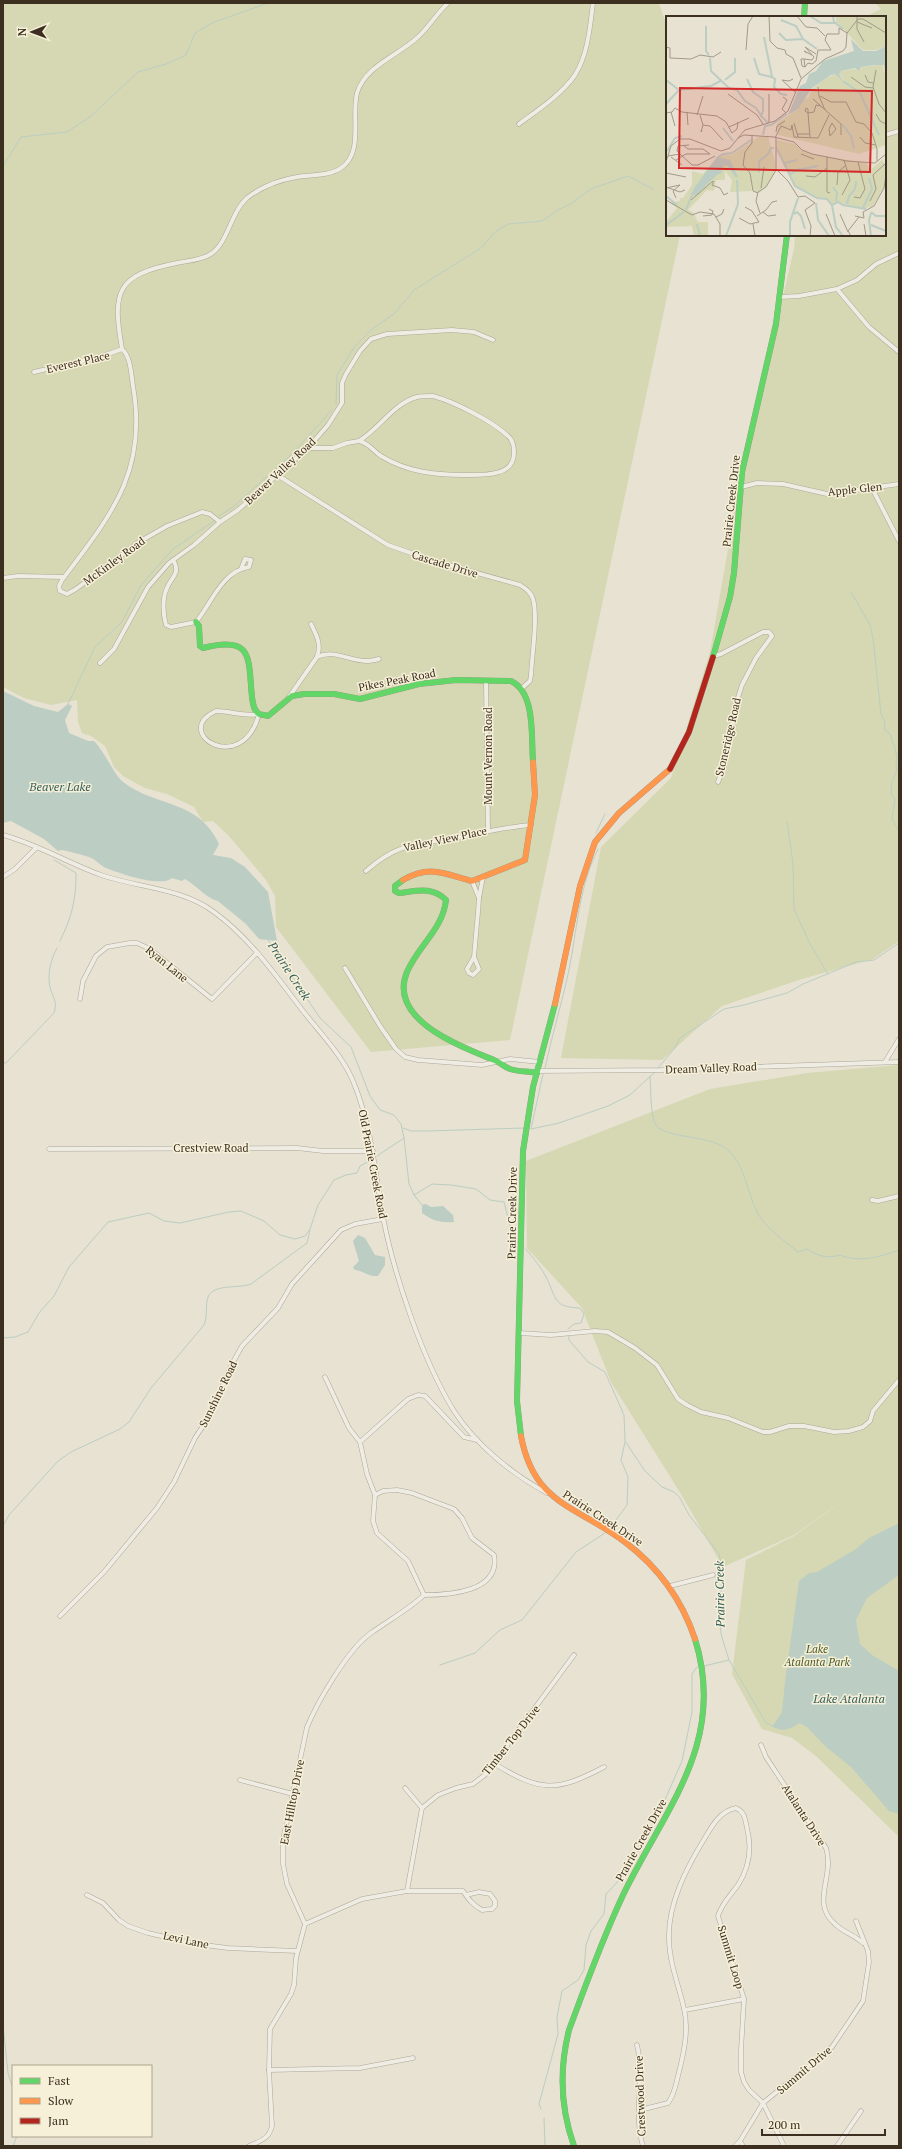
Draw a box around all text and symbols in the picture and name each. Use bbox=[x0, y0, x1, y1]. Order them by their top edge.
north arrow bbox=[12, 12, 52, 52]
inset map bbox=[666, 16, 886, 236]
text: N bbox=[15, 27, 29, 36]
street label: Everest Place bbox=[45, 348, 111, 376]
street label: Beaver Valley Road bbox=[241, 434, 319, 508]
street label: Prairie Creek Drive bbox=[719, 454, 743, 548]
street label: Apple Glen bbox=[827, 479, 883, 499]
street label: McKinley Road bbox=[80, 534, 148, 588]
street label: Cascade Drive bbox=[410, 547, 480, 581]
street label: Pikes Peak Road bbox=[357, 666, 437, 694]
street label: Stoneridge Road bbox=[712, 696, 744, 778]
street label: Mount Vernon Road bbox=[481, 707, 495, 805]
water label: Beaver Lake bbox=[28, 779, 91, 794]
street label: Valley View Place bbox=[402, 823, 488, 855]
water label: Prairie Creek bbox=[264, 938, 314, 1003]
street label: Ryan Lane bbox=[143, 943, 191, 986]
street label: Dream Valley Road bbox=[665, 1059, 757, 1077]
street label: Old Prairie Creek Road bbox=[356, 1108, 390, 1220]
street label: Crestview Road bbox=[173, 1141, 249, 1155]
street label: Prairie Creek Drive bbox=[504, 1166, 520, 1259]
street label: Sunshine Road bbox=[196, 1358, 240, 1430]
street label: Prairie Creek Drive bbox=[560, 1487, 646, 1549]
water label: Prairie Creek bbox=[711, 1560, 728, 1628]
park label: Lake Atalanta Park bbox=[783, 1642, 851, 1669]
water label: Lake Atalanta bbox=[812, 1691, 885, 1706]
street label: Timber Top Drive bbox=[479, 1702, 543, 1778]
street label: East Hilltop Drive bbox=[277, 1758, 307, 1846]
street label: Atalanta Drive bbox=[779, 1782, 829, 1849]
street label: Prairie Creek Drive bbox=[612, 1796, 670, 1884]
street label: Summit Loop bbox=[715, 1924, 747, 1990]
street label: Levi Lane bbox=[162, 1928, 211, 1952]
street label: Summit Drive bbox=[774, 2043, 835, 2097]
street label: Crestwood Drive bbox=[632, 2055, 648, 2137]
legend bbox=[12, 2065, 152, 2137]
text: Fast bbox=[48, 2073, 71, 2088]
text: Slow bbox=[48, 2093, 74, 2108]
scale bar bbox=[762, 2111, 885, 2137]
text: Jam bbox=[48, 2113, 69, 2128]
text: 200 m bbox=[768, 2117, 801, 2132]

